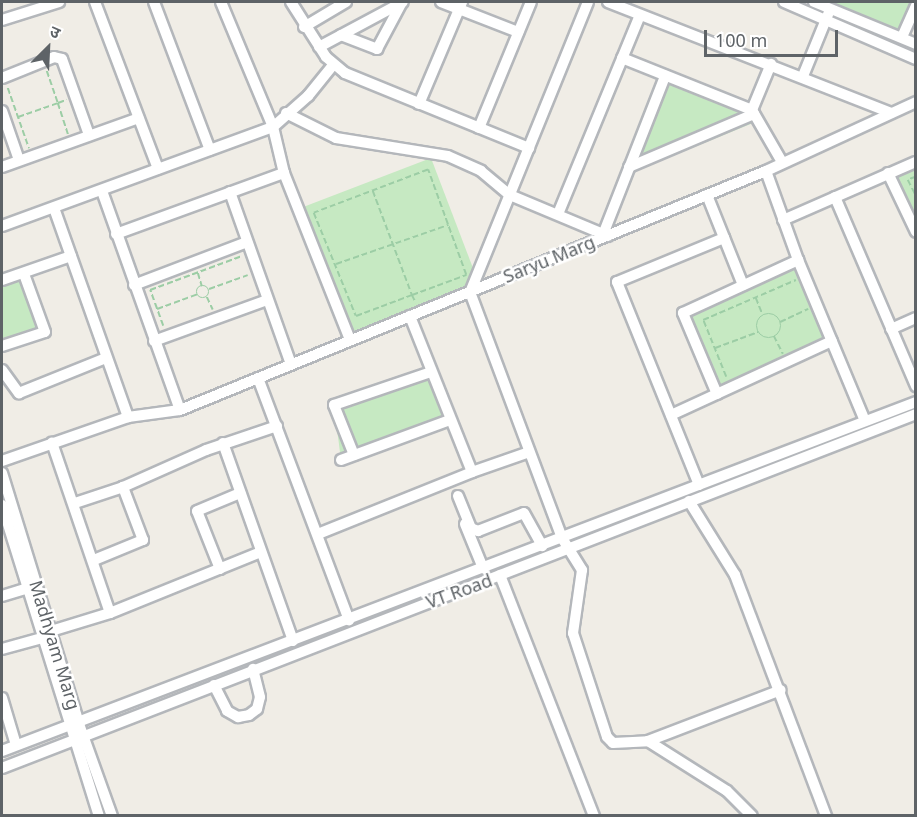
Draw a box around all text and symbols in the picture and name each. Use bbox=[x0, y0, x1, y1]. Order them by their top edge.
north arrow bbox=[18, 18, 78, 78]
scale bar bbox=[707, 18, 840, 56]
text: उ bbox=[47, 20, 64, 44]
text: 100 m bbox=[715, 28, 767, 52]
street label: Saryu Marg bbox=[500, 231, 598, 287]
street label: VT Road bbox=[423, 569, 495, 613]
street label: Madhyam Marg bbox=[25, 578, 85, 712]

